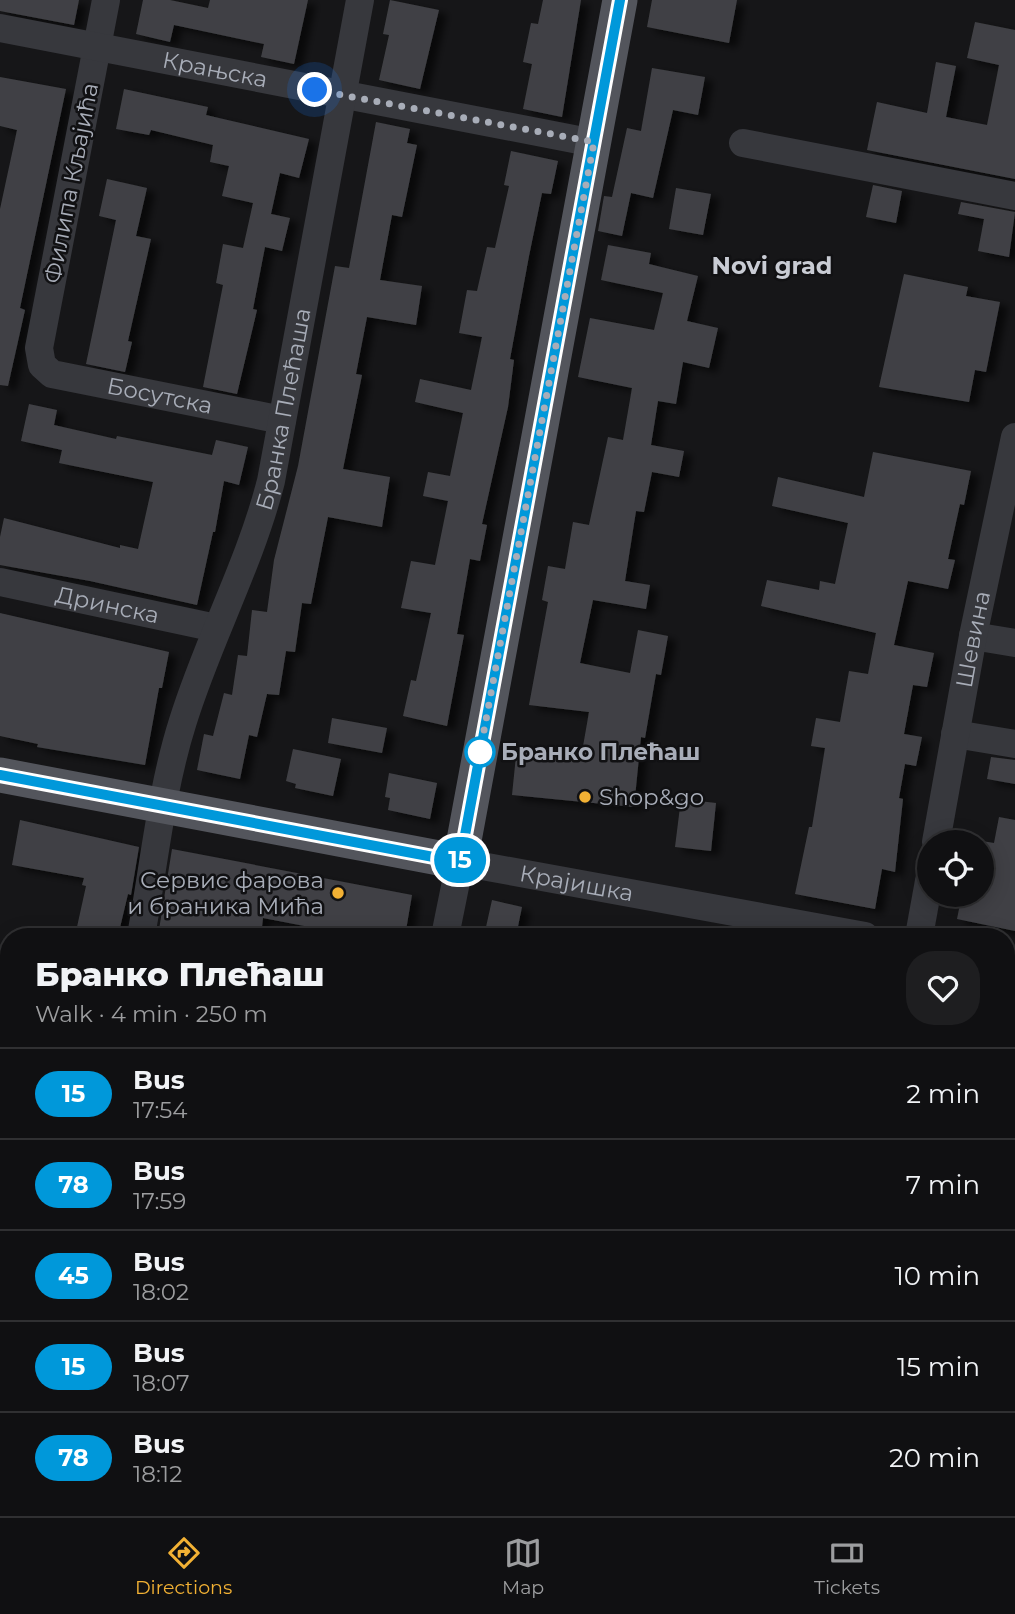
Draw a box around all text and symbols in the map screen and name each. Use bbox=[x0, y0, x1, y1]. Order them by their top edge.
street label: Крањска bbox=[160, 46, 270, 93]
your location bbox=[297, 72, 332, 107]
street label: Филипа Кљајића bbox=[38, 80, 104, 286]
district label: Novi grad bbox=[712, 251, 832, 280]
street label: Бранка Плећаша bbox=[250, 306, 317, 514]
street label: Босутска bbox=[105, 371, 215, 420]
street label: Дринска bbox=[53, 580, 162, 630]
street label: Шевина bbox=[950, 588, 996, 690]
marker: Бранко Плећаш bbox=[465, 737, 495, 767]
place label: Бранко Плећаш bbox=[501, 738, 700, 766]
place label: Shop&go bbox=[599, 783, 704, 811]
marker: Shop&go bbox=[577, 789, 593, 805]
map controls bbox=[917, 830, 994, 907]
button: locate bbox=[917, 830, 994, 907]
line badge: 15 bbox=[428, 837, 491, 883]
text: 15 bbox=[448, 845, 472, 874]
street label: Крајишка bbox=[517, 859, 636, 907]
place label: Сервис фарова и браника Мића bbox=[127, 866, 324, 920]
marker: Сервис фарова и браника Мића bbox=[330, 885, 346, 901]
button: heart bbox=[906, 951, 980, 1025]
text: Бранко Плећаш bbox=[35, 954, 325, 994]
text: Walk · 4 min · 250 m bbox=[35, 1000, 268, 1028]
text: Bus bbox=[133, 1064, 185, 1096]
text: 2 min bbox=[906, 1078, 980, 1110]
text: 15 bbox=[62, 1079, 85, 1108]
text: 17:54 bbox=[133, 1096, 188, 1124]
text: Bus bbox=[133, 1155, 185, 1187]
text: 7 min bbox=[906, 1169, 980, 1201]
text: 78 bbox=[58, 1170, 89, 1199]
text: 17:59 bbox=[133, 1187, 186, 1215]
text: Bus bbox=[133, 1246, 185, 1278]
text: 10 min bbox=[894, 1260, 980, 1292]
text: 45 bbox=[58, 1261, 89, 1290]
text: 18:02 bbox=[133, 1278, 189, 1306]
text: Bus bbox=[133, 1337, 185, 1369]
text: 15 min bbox=[897, 1351, 980, 1383]
text: 15 bbox=[62, 1352, 85, 1381]
text: 18:07 bbox=[133, 1369, 189, 1397]
text: Bus bbox=[133, 1428, 185, 1460]
text: 20 min bbox=[889, 1442, 980, 1474]
text: 78 bbox=[58, 1443, 89, 1472]
text: 18:12 bbox=[133, 1460, 182, 1488]
tab: Directions bbox=[135, 1534, 232, 1599]
tab: Map bbox=[502, 1534, 544, 1599]
tab: Tickets bbox=[814, 1534, 880, 1599]

